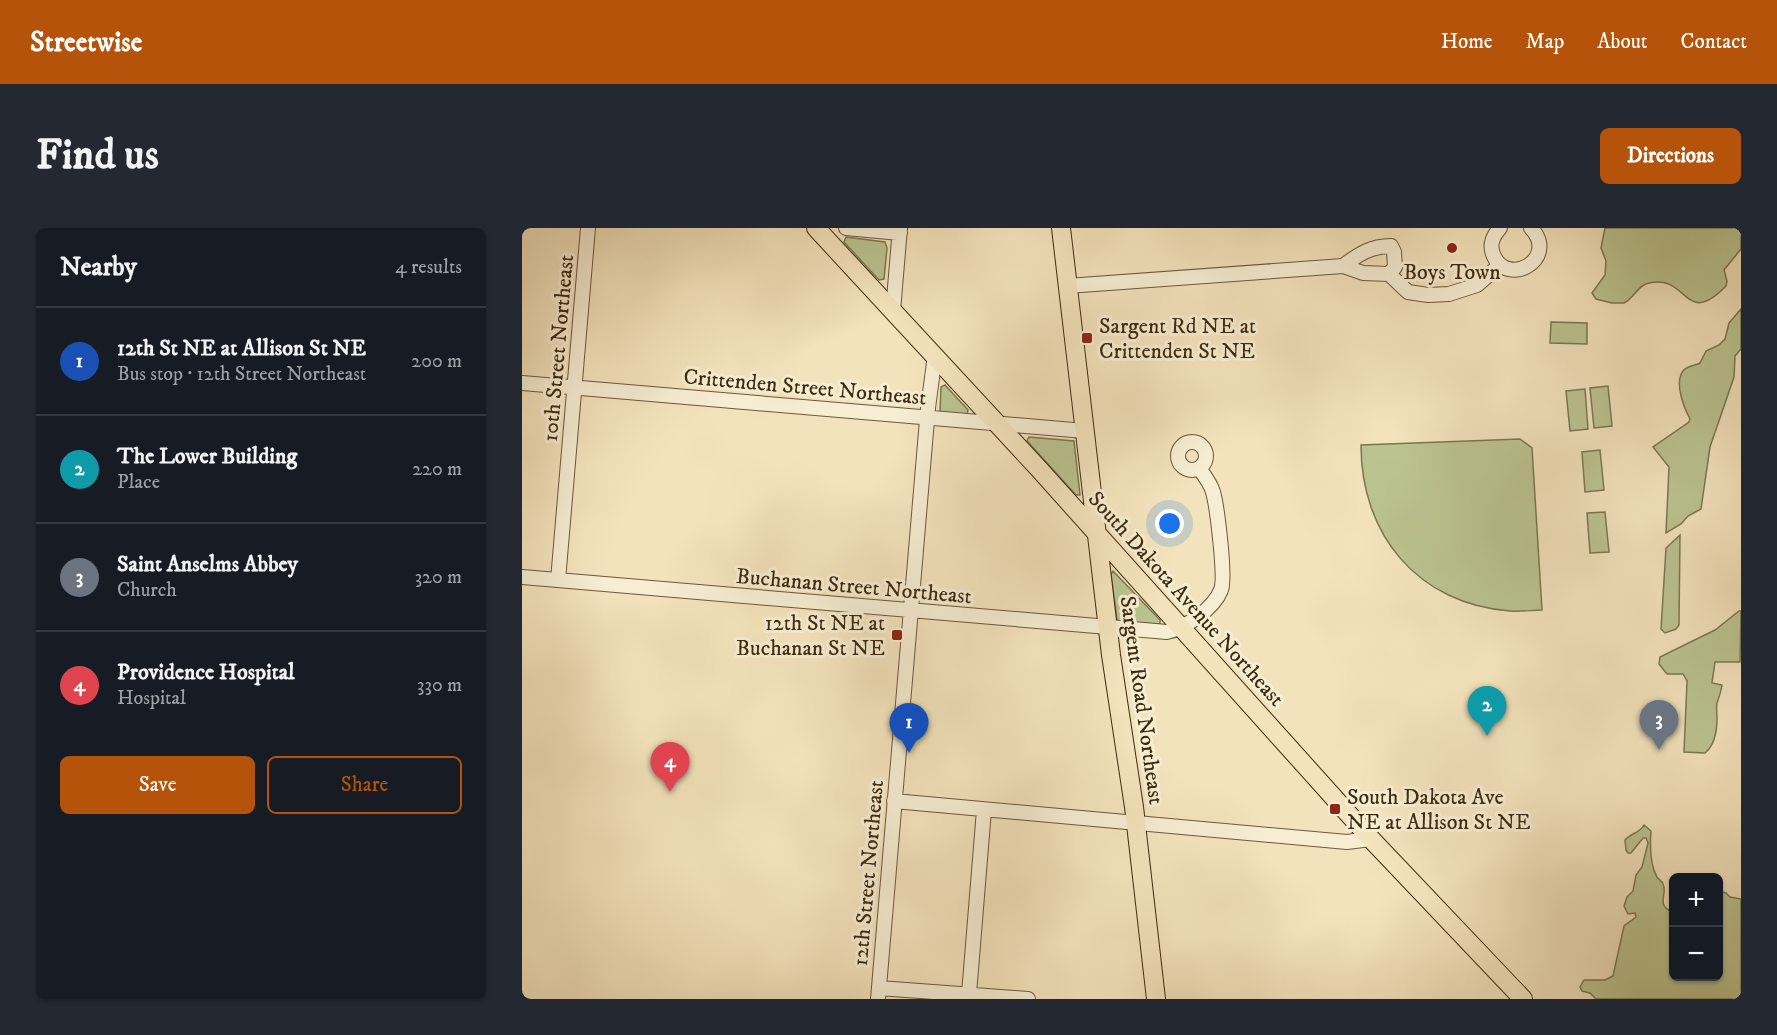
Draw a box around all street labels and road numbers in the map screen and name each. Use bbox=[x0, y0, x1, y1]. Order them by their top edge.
street label: 10th Street Northeast bbox=[537, 253, 580, 443]
street label: Crittenden Street Northeast bbox=[682, 363, 927, 412]
street label: South Dakota Avenue Northeast bbox=[1082, 486, 1290, 712]
street label: Buchanan Street Northeast bbox=[735, 563, 973, 610]
street label: Sargent Road Northeast bbox=[1114, 594, 1170, 806]
street label: 12th Street Northeast bbox=[847, 779, 890, 967]

